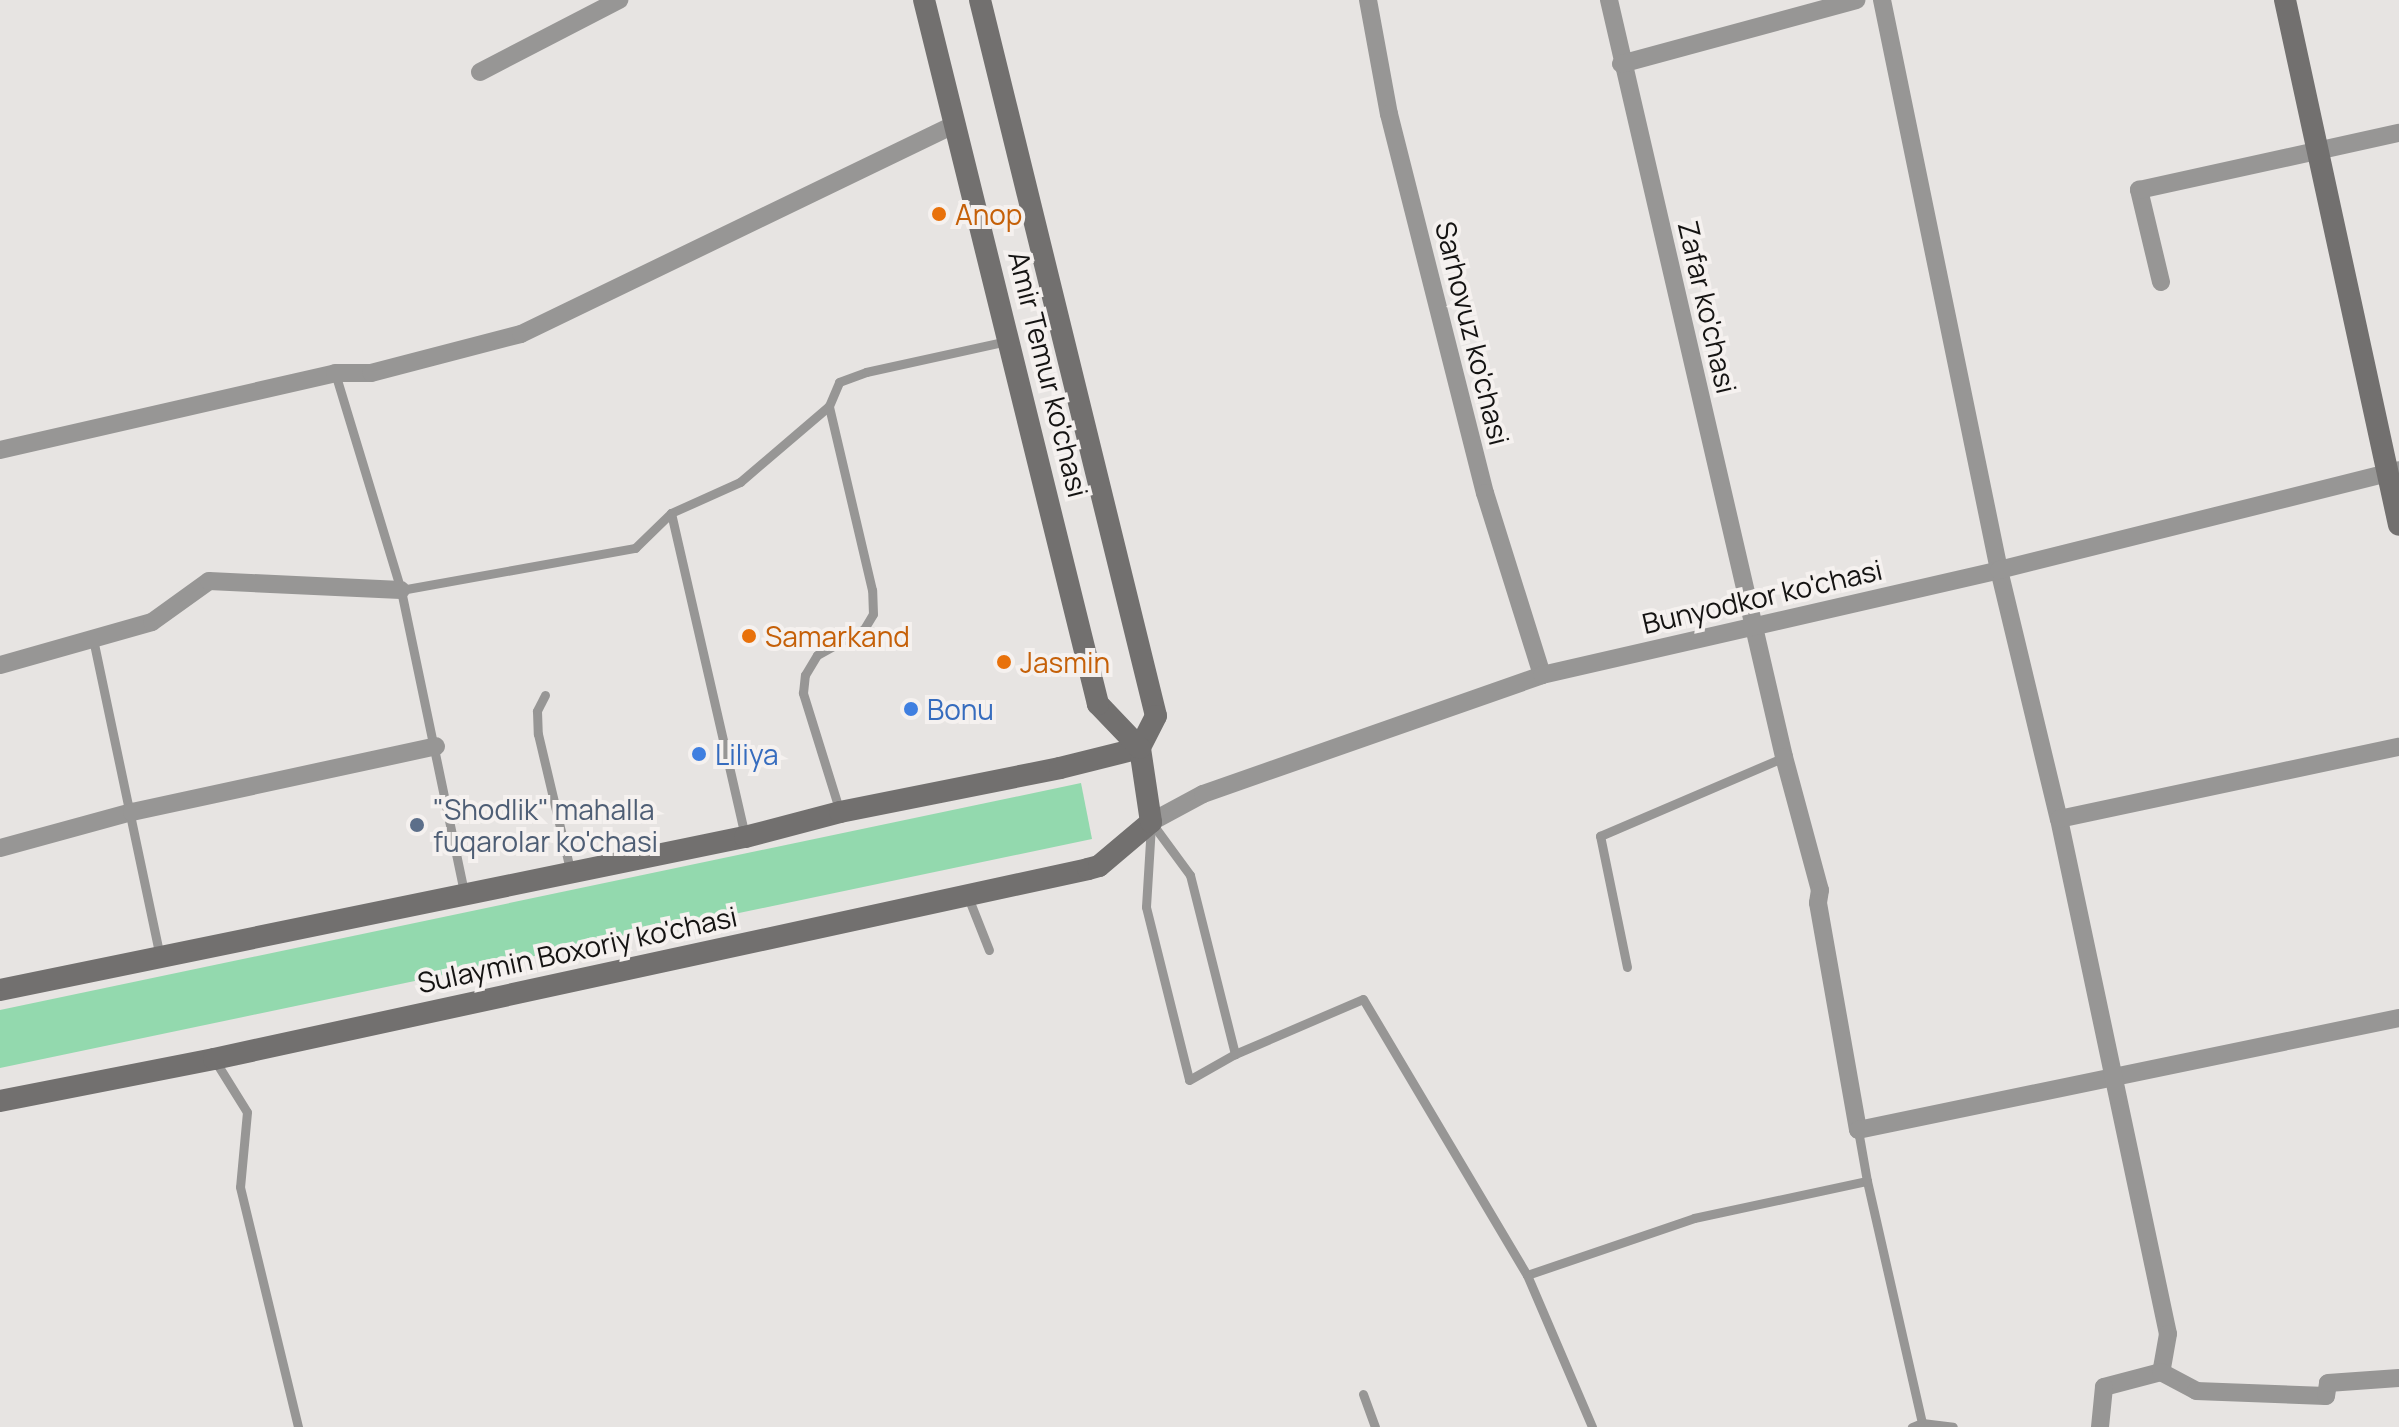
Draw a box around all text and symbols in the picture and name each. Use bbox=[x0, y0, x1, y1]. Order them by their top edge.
place label: Anop bbox=[955, 197, 1022, 231]
marker: Anop bbox=[930, 205, 948, 223]
street label: Sarhovuz ko'chasi bbox=[1429, 218, 1517, 448]
street label: Zafar ko'chasi bbox=[1672, 218, 1744, 396]
street label: Amir Temur ko'chasi bbox=[1002, 247, 1096, 501]
street label: Bunyodkor ko'chasi bbox=[1639, 552, 1885, 640]
place label: Samarkand bbox=[765, 619, 910, 653]
marker: Samarkand bbox=[740, 627, 758, 645]
place label: Jasmin bbox=[1020, 645, 1110, 679]
marker: Jasmin bbox=[995, 653, 1013, 671]
place label: Bonu bbox=[927, 692, 994, 726]
marker: Bonu bbox=[902, 700, 920, 718]
place label: Liliya bbox=[715, 737, 779, 771]
marker: Liliya bbox=[690, 745, 708, 763]
place label: "Shodlik" mahalla fuqarolar ko'chasi bbox=[433, 792, 658, 858]
marker: "Shodlik" mahalla fuqarolar ko'chasi bbox=[408, 816, 426, 834]
street label: Sulaymin Boxoriy ko'chasi bbox=[414, 899, 740, 999]

